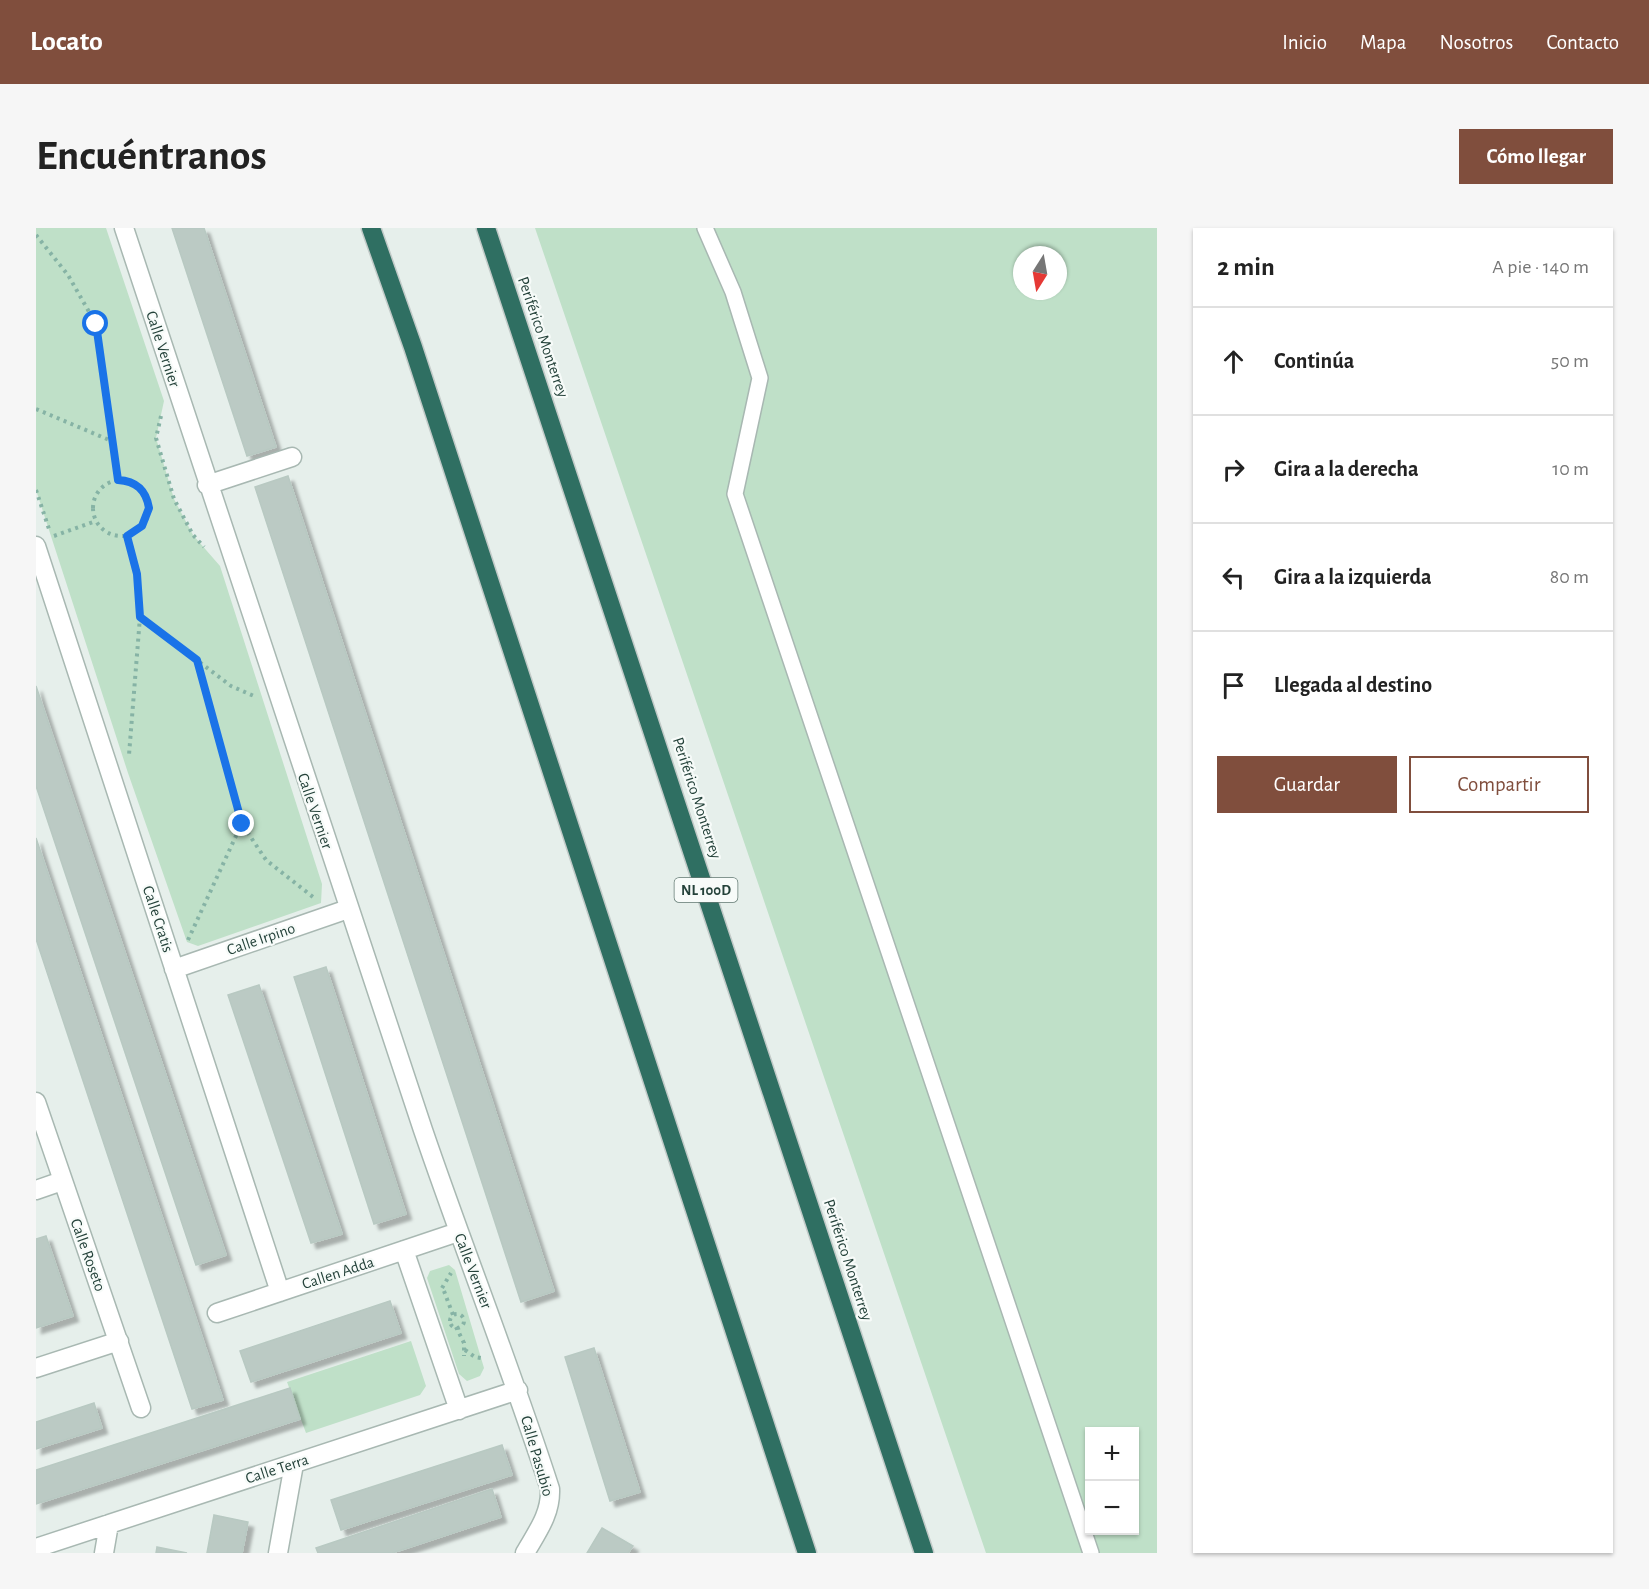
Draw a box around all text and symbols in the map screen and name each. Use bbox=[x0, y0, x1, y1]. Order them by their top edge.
text: Locato bbox=[30, 28, 103, 56]
text: Inicio bbox=[1282, 32, 1327, 53]
text: Mapa bbox=[1360, 32, 1407, 53]
text: Nosotros bbox=[1440, 32, 1513, 53]
text: Contacto bbox=[1546, 32, 1619, 53]
button: Cómo llegar bbox=[1459, 129, 1613, 184]
text: Encuéntranos bbox=[36, 135, 267, 177]
north arrow bbox=[1013, 246, 1067, 300]
text: 2 min bbox=[1217, 254, 1275, 280]
text: A pie · 140 m bbox=[1492, 257, 1589, 277]
street label: Periférico Monterrey bbox=[514, 274, 571, 400]
street label: Calle Vernier bbox=[143, 309, 183, 390]
route start bbox=[82, 310, 108, 336]
icon: ahead bbox=[1217, 345, 1250, 378]
text: Continúa bbox=[1274, 350, 1354, 372]
text: 50 m bbox=[1551, 351, 1589, 371]
icon: right bbox=[1217, 453, 1250, 486]
text: Gira a la derecha bbox=[1274, 458, 1419, 480]
text: 10 m bbox=[1552, 459, 1589, 479]
icon: left bbox=[1217, 561, 1250, 594]
text: Gira a la izquierda bbox=[1274, 566, 1432, 588]
text: 80 m bbox=[1550, 567, 1589, 587]
icon: arrive bbox=[1217, 669, 1250, 702]
text: Llegada al destino bbox=[1274, 674, 1432, 696]
street label: Periférico Monterrey bbox=[669, 735, 724, 861]
button: Guardar bbox=[1217, 756, 1397, 813]
button: Compartir bbox=[1409, 756, 1589, 813]
street label: Calle Vernier bbox=[295, 771, 336, 852]
route end bbox=[228, 810, 254, 836]
road number: NL 100D bbox=[674, 878, 738, 902]
street label: Calle Cratis bbox=[140, 884, 176, 954]
street label: Calle Irpino bbox=[225, 920, 297, 958]
street label: Periférico Monterrey bbox=[820, 1197, 875, 1323]
street label: Calle Roseto bbox=[68, 1217, 109, 1293]
street label: Calle Vernier bbox=[451, 1231, 495, 1312]
street label: Callen Adda bbox=[300, 1254, 376, 1292]
street label: Calle Pasubio bbox=[518, 1414, 556, 1498]
map controls bbox=[1085, 1427, 1139, 1535]
button: + bbox=[1085, 1427, 1139, 1481]
street label: Calle Terra bbox=[243, 1451, 311, 1487]
button: − bbox=[1085, 1481, 1139, 1535]

